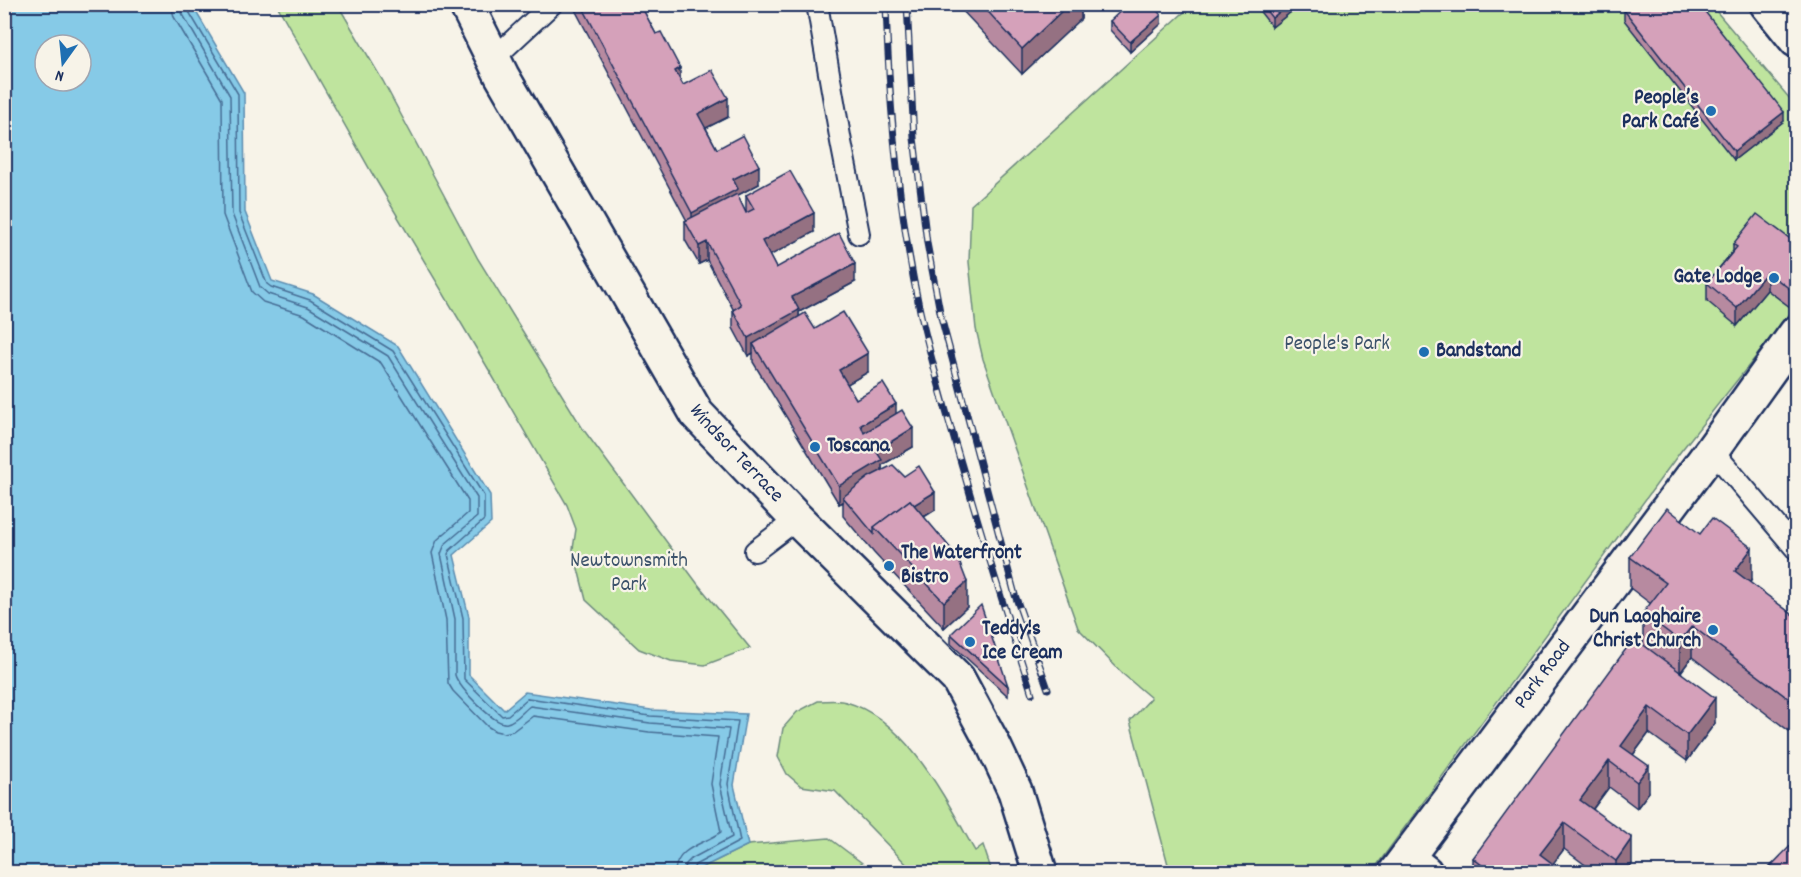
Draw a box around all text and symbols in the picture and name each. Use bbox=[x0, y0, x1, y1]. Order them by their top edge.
north arrow bbox=[33, 33, 93, 93]
text: N bbox=[53, 63, 67, 87]
place label: People’s Park Café bbox=[1622, 84, 1699, 138]
marker: People’s Park Café bbox=[1704, 104, 1718, 118]
place label: Gate Lodge bbox=[1674, 263, 1762, 293]
marker: Gate Lodge bbox=[1767, 271, 1781, 285]
park label: People's Park bbox=[1284, 330, 1390, 360]
place label: Bandstand bbox=[1436, 337, 1521, 367]
marker: Bandstand bbox=[1417, 345, 1431, 359]
street label: Windsor Terrace bbox=[680, 399, 790, 510]
place label: Toscana bbox=[827, 432, 891, 462]
marker: Toscana bbox=[808, 440, 822, 454]
place label: The Waterfront Bistro bbox=[901, 539, 1022, 593]
park label: Newtownsmith Park bbox=[570, 547, 688, 601]
marker: The Waterfront Bistro bbox=[882, 559, 896, 573]
place label: Dun Laoghaire Christ Church bbox=[1589, 603, 1701, 657]
place label: Teddy's Ice Cream bbox=[982, 615, 1063, 669]
marker: Dun Laoghaire Christ Church bbox=[1706, 623, 1720, 637]
street label: Park Road bbox=[1507, 634, 1579, 716]
marker: Teddy's Ice Cream bbox=[963, 635, 977, 649]

